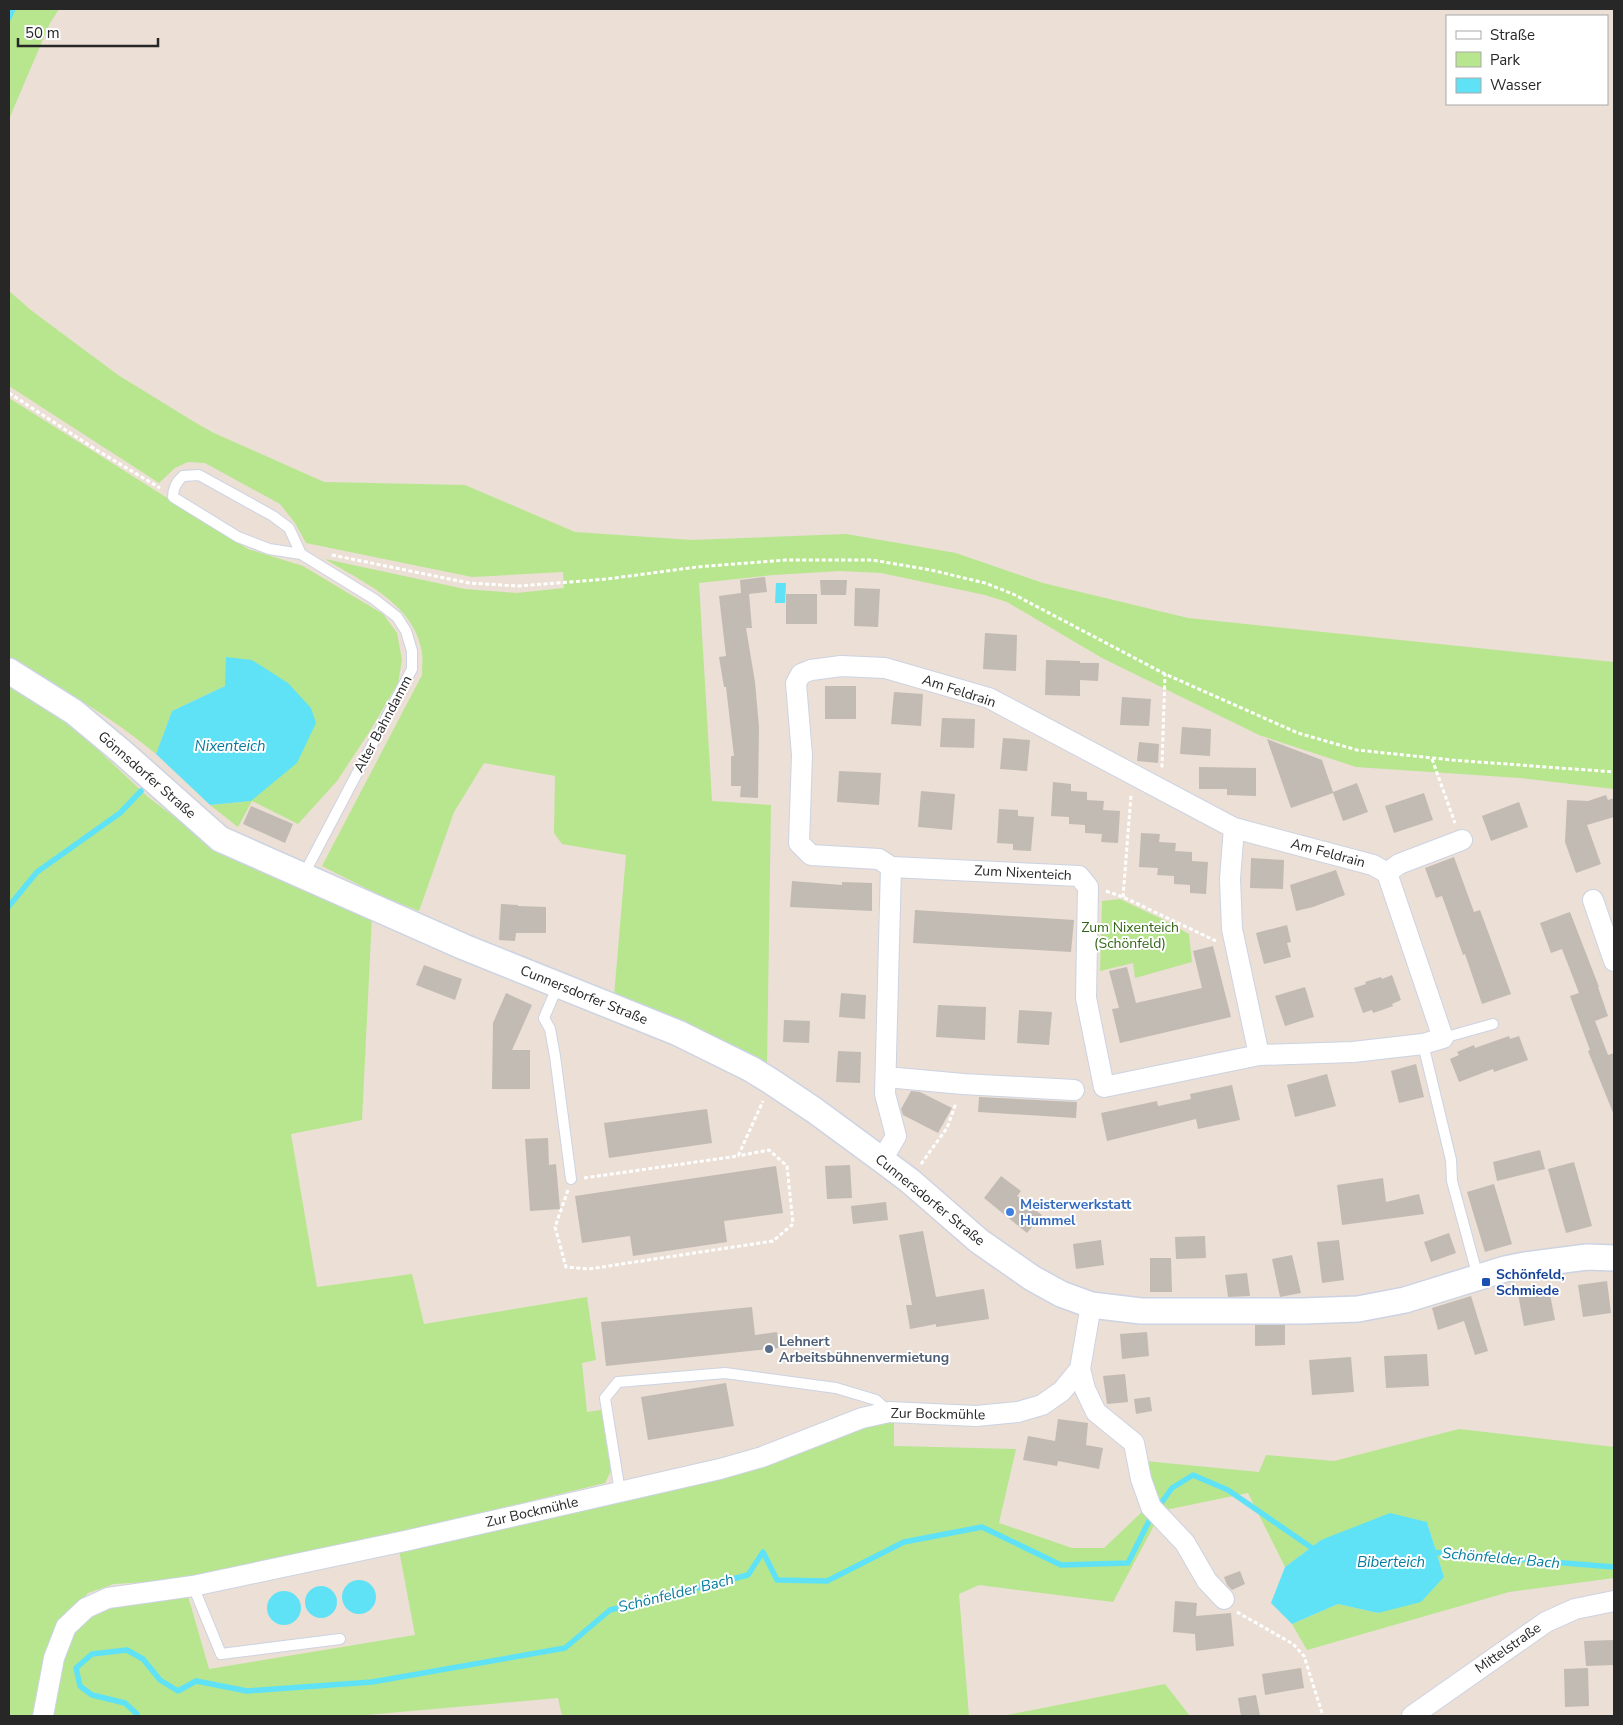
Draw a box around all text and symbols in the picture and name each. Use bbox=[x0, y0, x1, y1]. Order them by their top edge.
scale bar bbox=[18, 15, 158, 47]
legend bbox=[1446, 15, 1608, 105]
text: 50 m bbox=[25, 23, 60, 43]
text: Straße bbox=[1490, 25, 1535, 45]
text: Park bbox=[1490, 50, 1520, 70]
text: Wasser bbox=[1490, 75, 1542, 95]
street label: Am Feldrain bbox=[920, 670, 998, 712]
street label: Alter Bahndamm bbox=[349, 672, 417, 776]
street label: Gönnsdorfer Straße bbox=[94, 727, 200, 823]
water label: Nixenteich bbox=[195, 736, 265, 756]
street label: Am Feldrain bbox=[1289, 834, 1367, 872]
street label: Zum Nixenteich bbox=[974, 861, 1072, 885]
park label: Zum Nixenteich (Schönfeld) bbox=[1081, 918, 1179, 953]
street label: Cunnersdorfer Straße bbox=[517, 961, 651, 1029]
street label: Cunnersdorfer Straße bbox=[871, 1150, 989, 1250]
place label: Meisterwerkstatt Hummel bbox=[1020, 1195, 1132, 1230]
marker: Meisterwerkstatt Hummel bbox=[1004, 1206, 1016, 1218]
place label: Schönfeld, Schmiede bbox=[1496, 1265, 1565, 1300]
marker: Schönfeld, Schmiede bbox=[1480, 1276, 1492, 1288]
place label: Lehnert Arbeitsbühnenvermietung bbox=[779, 1332, 949, 1367]
marker: Lehnert Arbeitsbühnenvermietung bbox=[763, 1343, 775, 1355]
street label: Zur Bockmühle bbox=[891, 1404, 985, 1424]
street label: Zur Bockmühle bbox=[484, 1492, 580, 1532]
water label: Schönfelder Bach bbox=[1441, 1543, 1561, 1573]
water label: Biberteich bbox=[1357, 1552, 1425, 1572]
water label: Schönfelder Bach bbox=[616, 1569, 736, 1617]
street label: Mittelstraße bbox=[1471, 1618, 1545, 1678]

